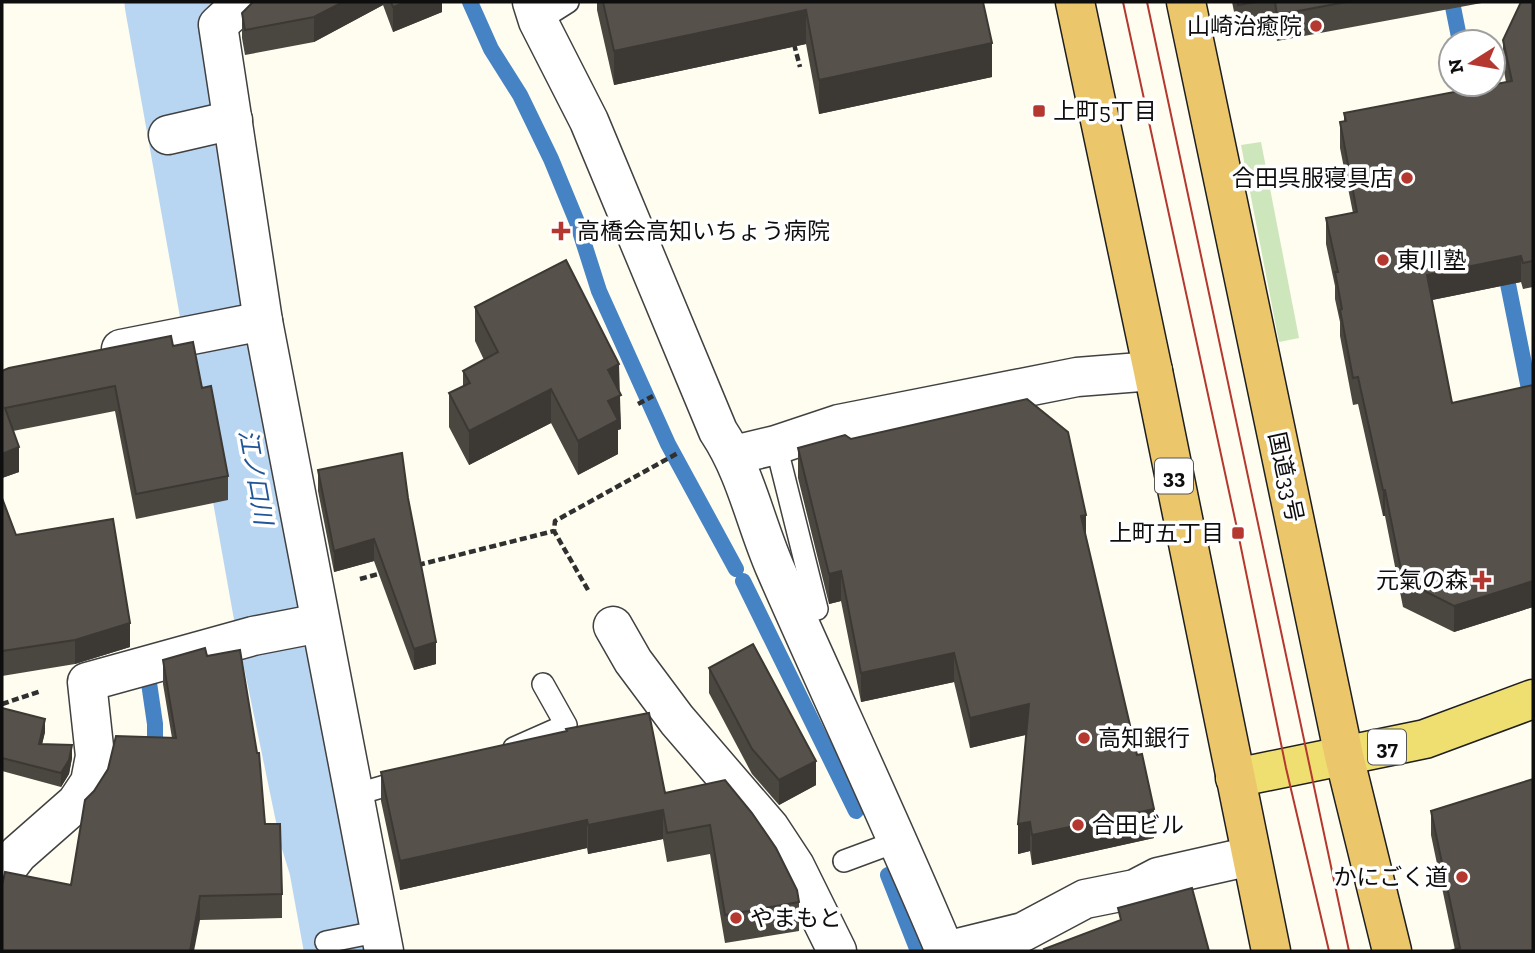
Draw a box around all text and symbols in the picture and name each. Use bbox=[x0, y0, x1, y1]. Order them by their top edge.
place label: 山崎治癒院 bbox=[1187, 12, 1302, 40]
marker: 山崎治癒院 bbox=[1308, 18, 1324, 34]
north arrow bbox=[1437, 28, 1507, 98]
text: N bbox=[1443, 57, 1468, 75]
place label: 上町5丁目 bbox=[1053, 97, 1157, 125]
marker: 上町5丁目 bbox=[1031, 103, 1047, 119]
place label: 合田呉服寝具店 bbox=[1232, 164, 1393, 192]
marker: 合田呉服寝具店 bbox=[1399, 170, 1415, 186]
place label: 高橋会高知いちょう病院 bbox=[577, 217, 830, 245]
marker: 高橋会高知いちょう病院 bbox=[551, 221, 571, 241]
place label: 東川塾 bbox=[1397, 246, 1466, 274]
marker: 東川塾 bbox=[1375, 252, 1391, 268]
water label: 江ノ口川 bbox=[233, 427, 279, 530]
street label: 国道33号 bbox=[1263, 429, 1309, 525]
road number: 33 bbox=[1155, 458, 1193, 494]
place label: 上町五丁目 bbox=[1109, 519, 1224, 547]
marker: 上町五丁目 bbox=[1230, 525, 1246, 541]
place label: 元氣の森 bbox=[1376, 566, 1468, 594]
marker: 元氣の森 bbox=[1474, 572, 1490, 588]
place label: 高知銀行 bbox=[1098, 724, 1190, 752]
marker: 高知銀行 bbox=[1076, 730, 1092, 746]
road number: 37 bbox=[1368, 730, 1406, 764]
place label: 合田ビル bbox=[1092, 811, 1184, 839]
marker: 合田ビル bbox=[1070, 817, 1086, 833]
place label: かにごく道 bbox=[1333, 863, 1448, 891]
marker: かにごく道 bbox=[1454, 869, 1470, 885]
place label: やまもと bbox=[750, 904, 842, 932]
marker: やまもと bbox=[728, 910, 744, 926]

